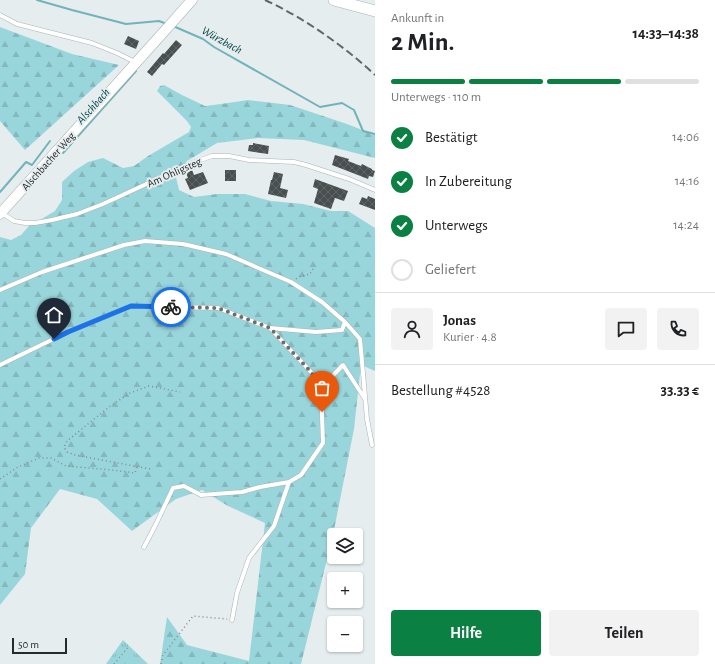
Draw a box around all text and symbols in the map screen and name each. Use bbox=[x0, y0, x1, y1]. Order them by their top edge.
text: Ankunft in bbox=[391, 12, 444, 25]
water label: Würzbach bbox=[200, 24, 244, 56]
text: 14:33–14:38 bbox=[633, 26, 699, 41]
text: 2 Min. bbox=[391, 29, 454, 55]
water label: Alschbach bbox=[73, 86, 112, 127]
text: Unterwegs · 110 m bbox=[391, 91, 481, 104]
icon: check bbox=[391, 127, 413, 149]
street label: Alschbacher Weg bbox=[20, 130, 78, 192]
text: Bestätigt bbox=[425, 130, 478, 145]
text: 14:06 bbox=[672, 131, 699, 144]
street label: Am Ohligsteg bbox=[145, 155, 204, 189]
icon: check bbox=[391, 171, 413, 193]
text: In Zubereitung bbox=[425, 174, 512, 189]
text: 14:16 bbox=[675, 175, 699, 188]
icon: check bbox=[391, 215, 413, 237]
text: Unterwegs bbox=[425, 218, 488, 233]
text: 14:24 bbox=[673, 219, 699, 232]
text: Geliefert bbox=[425, 262, 476, 277]
courier bbox=[151, 287, 191, 327]
icon: bike bbox=[160, 296, 182, 318]
pin bbox=[37, 298, 71, 339]
icon: home bbox=[43, 304, 65, 326]
button: person bbox=[391, 308, 433, 350]
button: chat bbox=[605, 308, 647, 350]
button: phone bbox=[657, 308, 699, 350]
text: Jonas bbox=[443, 313, 476, 328]
text: Kurier · 4.8 bbox=[443, 331, 497, 344]
pin bbox=[305, 371, 339, 412]
icon: bag bbox=[311, 377, 333, 399]
text: Bestellung #4528 bbox=[391, 383, 490, 398]
text: 33.33 € bbox=[660, 383, 699, 398]
map controls bbox=[327, 528, 363, 652]
button: layers bbox=[327, 528, 363, 564]
button: + bbox=[327, 572, 363, 608]
button: Hilfe bbox=[391, 610, 541, 656]
button: Teilen bbox=[549, 610, 699, 656]
button: − bbox=[327, 616, 363, 652]
scale bar bbox=[12, 636, 67, 655]
text: 50 m bbox=[18, 639, 39, 650]

